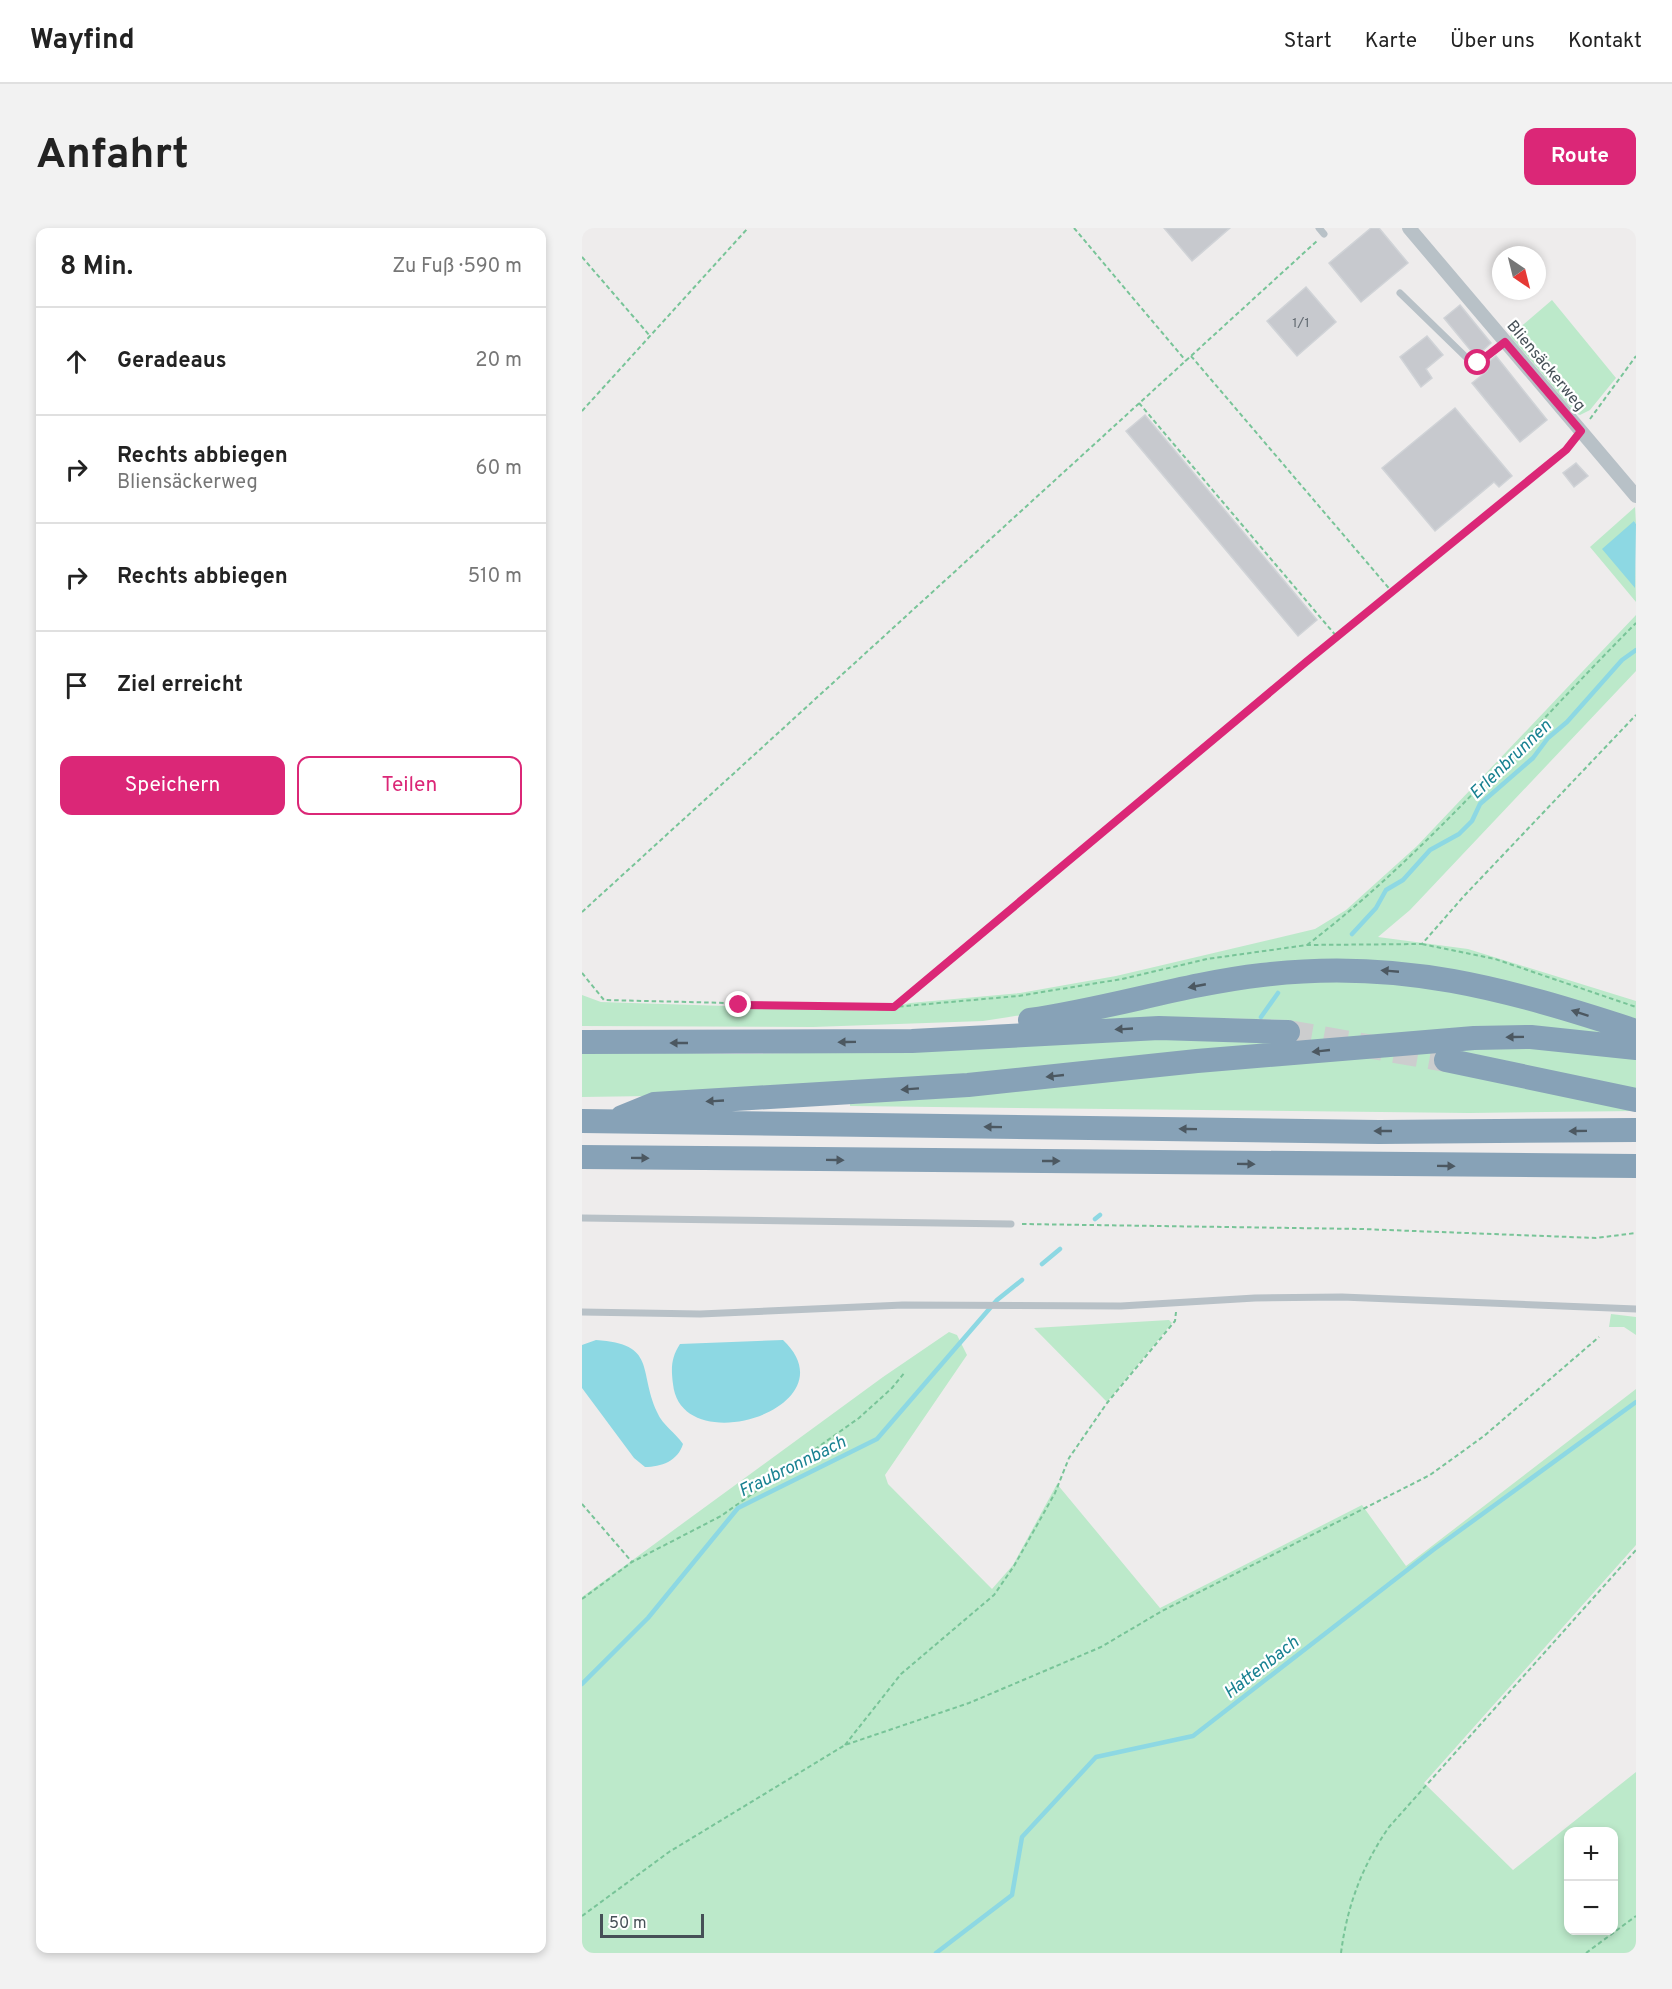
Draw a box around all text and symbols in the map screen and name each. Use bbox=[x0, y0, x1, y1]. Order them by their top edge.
text: Wayfind bbox=[30, 23, 135, 59]
text: Start bbox=[1284, 28, 1332, 55]
text: Karte bbox=[1365, 28, 1417, 55]
text: Über uns bbox=[1450, 28, 1535, 55]
text: Kontakt bbox=[1568, 28, 1642, 55]
button: Route bbox=[1524, 128, 1636, 185]
text: Anfahrt bbox=[36, 130, 189, 183]
north arrow bbox=[1492, 246, 1546, 300]
text: 8 Min. bbox=[60, 251, 133, 284]
text: Zu Fuß · 590 m bbox=[392, 254, 522, 280]
house number: 1/1 bbox=[1292, 315, 1310, 332]
street label: Bliensäckerweg bbox=[1502, 317, 1589, 416]
icon: ahead bbox=[60, 345, 93, 378]
text: Geradeaus bbox=[117, 348, 227, 375]
text: 20 m bbox=[475, 348, 522, 374]
route start bbox=[1464, 349, 1490, 375]
text: Rechts abbiegen bbox=[117, 443, 288, 470]
icon: right bbox=[60, 453, 93, 486]
text: 60 m bbox=[476, 456, 522, 482]
text: Bliensäckerweg bbox=[117, 470, 258, 496]
icon: right bbox=[60, 561, 93, 594]
text: Rechts abbiegen bbox=[117, 564, 288, 591]
text: 510 m bbox=[468, 564, 522, 590]
icon: arrive bbox=[60, 669, 93, 702]
text: Ziel erreicht bbox=[117, 672, 243, 699]
water label: Erlenbrunnen bbox=[1465, 715, 1557, 805]
button: Speichern bbox=[60, 756, 285, 815]
button: Teilen bbox=[297, 756, 522, 815]
one-way arrow bbox=[1381, 966, 1400, 976]
one-way arrow bbox=[1187, 982, 1206, 991]
route end bbox=[725, 991, 751, 1017]
one-way arrow bbox=[1571, 1007, 1589, 1017]
one-way arrow bbox=[1115, 1024, 1134, 1034]
one-way arrow bbox=[1506, 1033, 1525, 1042]
one-way arrow bbox=[837, 1037, 856, 1047]
one-way arrow bbox=[670, 1038, 689, 1048]
one-way arrow bbox=[1311, 1046, 1330, 1056]
one-way arrow bbox=[1045, 1071, 1064, 1081]
one-way arrow bbox=[900, 1084, 919, 1093]
one-way arrow bbox=[706, 1096, 725, 1105]
one-way arrow bbox=[983, 1122, 1002, 1132]
one-way arrow bbox=[1178, 1124, 1197, 1134]
one-way arrow bbox=[1568, 1126, 1587, 1136]
one-way arrow bbox=[1373, 1127, 1392, 1136]
one-way arrow bbox=[631, 1153, 650, 1162]
one-way arrow bbox=[826, 1155, 845, 1165]
one-way arrow bbox=[1042, 1156, 1061, 1166]
one-way arrow bbox=[1237, 1159, 1256, 1169]
one-way arrow bbox=[1437, 1161, 1456, 1171]
water label: Fraubronnbach bbox=[735, 1431, 850, 1503]
water label: Hattenbach bbox=[1220, 1631, 1304, 1705]
map controls bbox=[1564, 1827, 1618, 1935]
button: + bbox=[1564, 1827, 1618, 1881]
button: − bbox=[1564, 1881, 1618, 1935]
scale bar bbox=[600, 1911, 704, 1938]
text: 50 m bbox=[609, 1914, 647, 1934]

